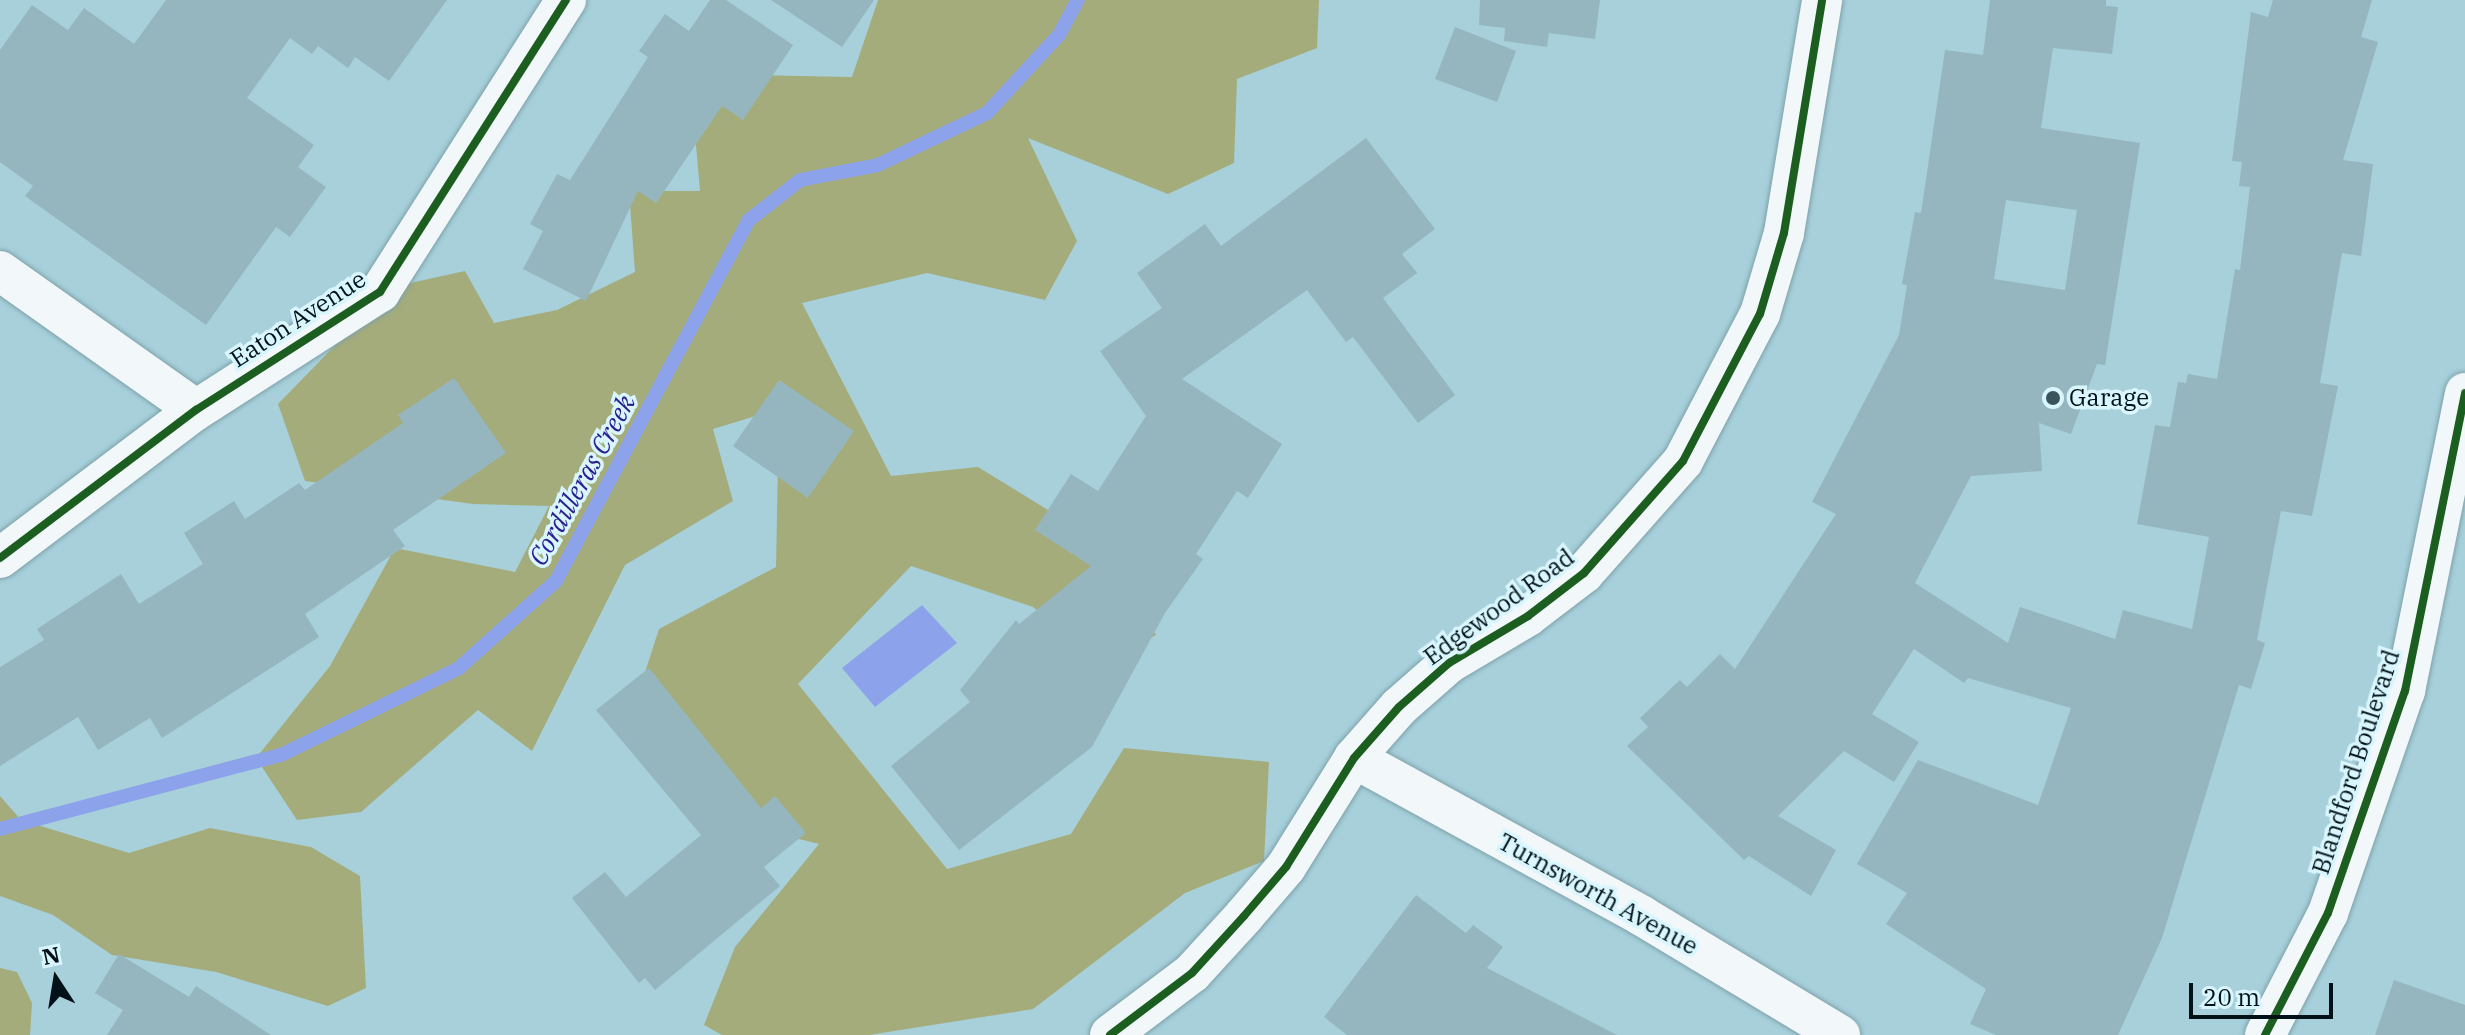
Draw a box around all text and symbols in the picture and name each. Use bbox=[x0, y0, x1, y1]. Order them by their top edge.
street label: Eaton Avenue bbox=[225, 265, 371, 373]
place label: Garage bbox=[2069, 384, 2149, 412]
water label: Cordilleras Creek bbox=[522, 389, 642, 571]
marker: Garage bbox=[2044, 389, 2062, 407]
street label: Edgewood Road bbox=[1418, 543, 1580, 671]
street label: Blandford Boulevard bbox=[2306, 646, 2406, 878]
street label: Turnsworth Avenue bbox=[1493, 827, 1703, 961]
north arrow bbox=[16, 939, 96, 1019]
text: N bbox=[39, 939, 62, 971]
scale bar bbox=[2193, 967, 2337, 1017]
text: 20 m bbox=[2203, 981, 2260, 1013]

